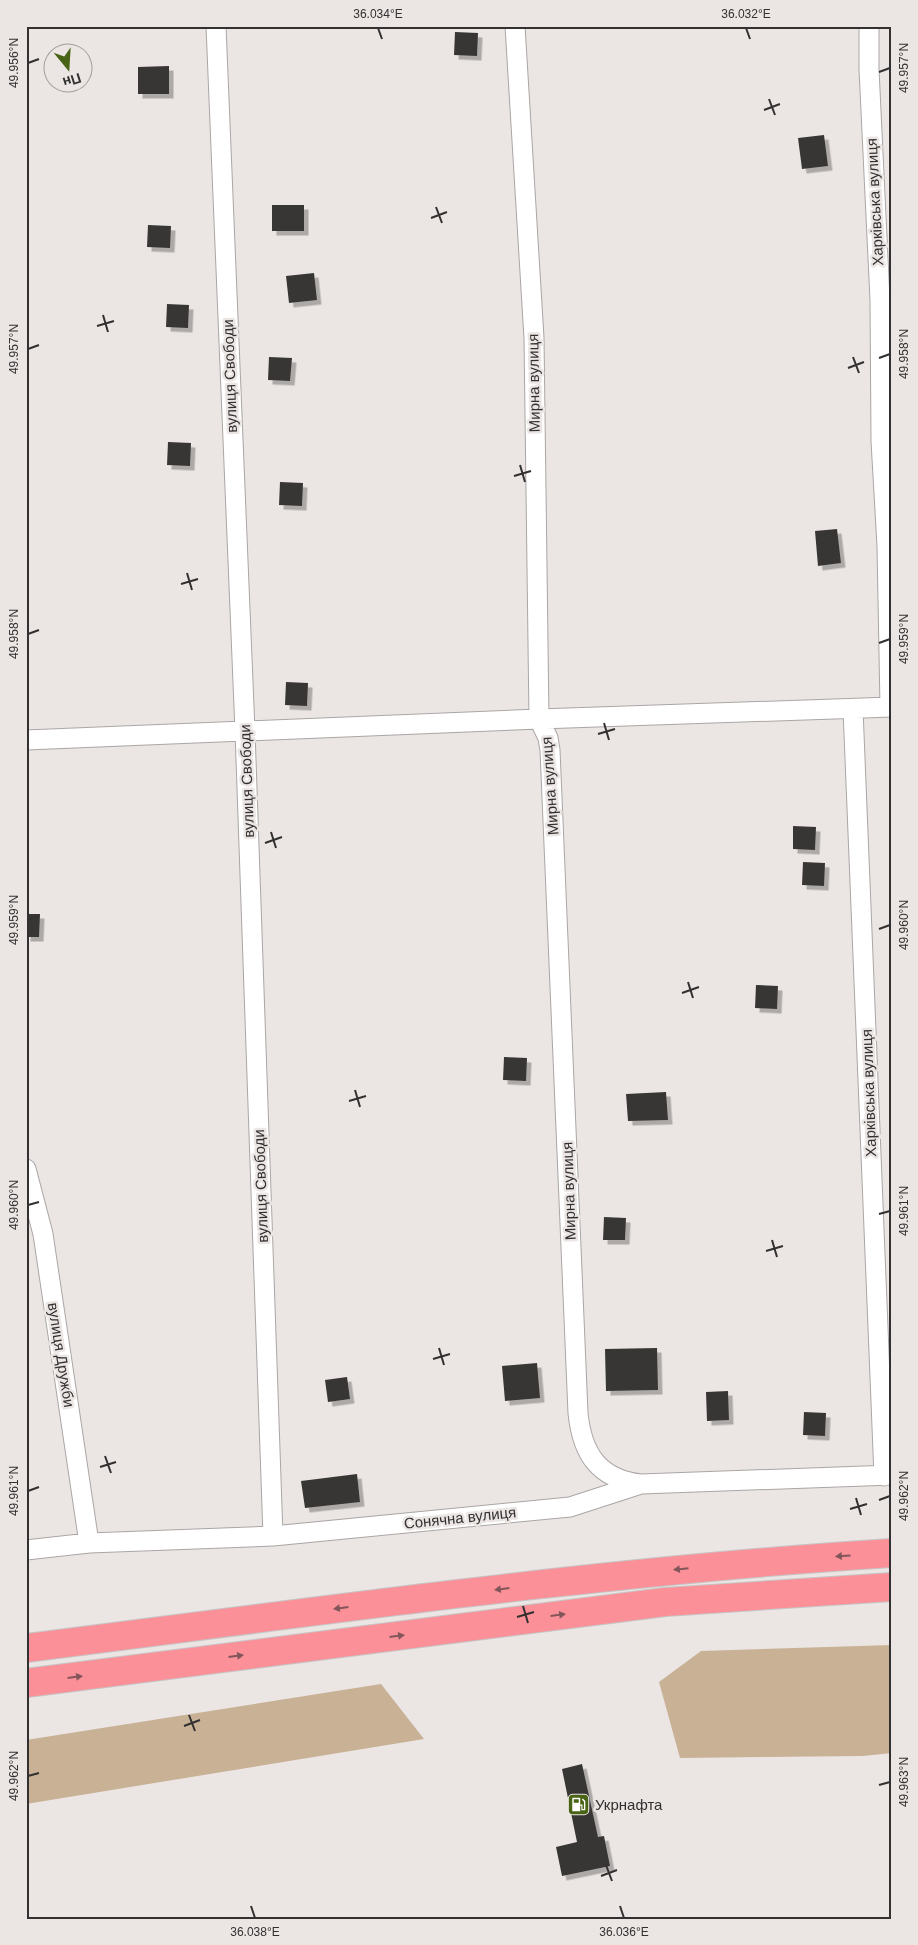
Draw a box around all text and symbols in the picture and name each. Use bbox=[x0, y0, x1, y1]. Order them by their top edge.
text: 36.034°E bbox=[353, 7, 403, 21]
text: 36.032°E bbox=[721, 7, 771, 21]
text: 49.956°N bbox=[7, 38, 21, 88]
north arrow bbox=[42, 42, 92, 92]
text: 49.957°N bbox=[897, 43, 911, 93]
text: Пн bbox=[61, 70, 83, 91]
street label: Харківська вулиця bbox=[863, 138, 886, 266]
street label: вулиця Свободи bbox=[219, 319, 240, 433]
text: 49.957°N bbox=[7, 324, 21, 374]
text: 49.958°N bbox=[897, 329, 911, 379]
street label: Мирна вулиця bbox=[524, 334, 543, 432]
text: 49.958°N bbox=[7, 609, 21, 659]
text: 49.959°N bbox=[897, 614, 911, 664]
street label: вулиця Свободи bbox=[236, 724, 257, 838]
street label: Мирна вулиця bbox=[538, 736, 561, 836]
text: 49.959°N bbox=[7, 895, 21, 945]
text: 49.960°N bbox=[897, 900, 911, 950]
street label: Харківська вулиця bbox=[858, 1029, 879, 1157]
street label: вулиця Свободи bbox=[250, 1129, 271, 1243]
street label: Мирна вулиця bbox=[558, 1141, 579, 1241]
text: 49.960°N bbox=[7, 1180, 21, 1230]
text: 49.961°N bbox=[897, 1186, 911, 1236]
street label: вулиця Дружби bbox=[45, 1301, 78, 1409]
text: 49.961°N bbox=[7, 1466, 21, 1516]
text: 49.962°N bbox=[897, 1471, 911, 1521]
street label: Сонячна вулиця bbox=[403, 1503, 517, 1532]
one-way arrow bbox=[835, 1552, 851, 1560]
one-way arrow bbox=[673, 1565, 689, 1573]
one-way arrow bbox=[494, 1585, 510, 1593]
one-way arrow bbox=[333, 1604, 349, 1612]
one-way arrow bbox=[551, 1611, 567, 1619]
one-way arrow bbox=[389, 1632, 405, 1640]
one-way arrow bbox=[228, 1652, 244, 1660]
one-way arrow bbox=[67, 1673, 83, 1681]
text: 49.962°N bbox=[7, 1751, 21, 1801]
text: 49.963°N bbox=[897, 1757, 911, 1807]
fuel station icon: Укрнафта bbox=[567, 1793, 591, 1817]
place label: Укрнафта bbox=[595, 1796, 663, 1813]
text: 36.038°E bbox=[230, 1925, 280, 1939]
text: 36.036°E bbox=[599, 1925, 649, 1939]

